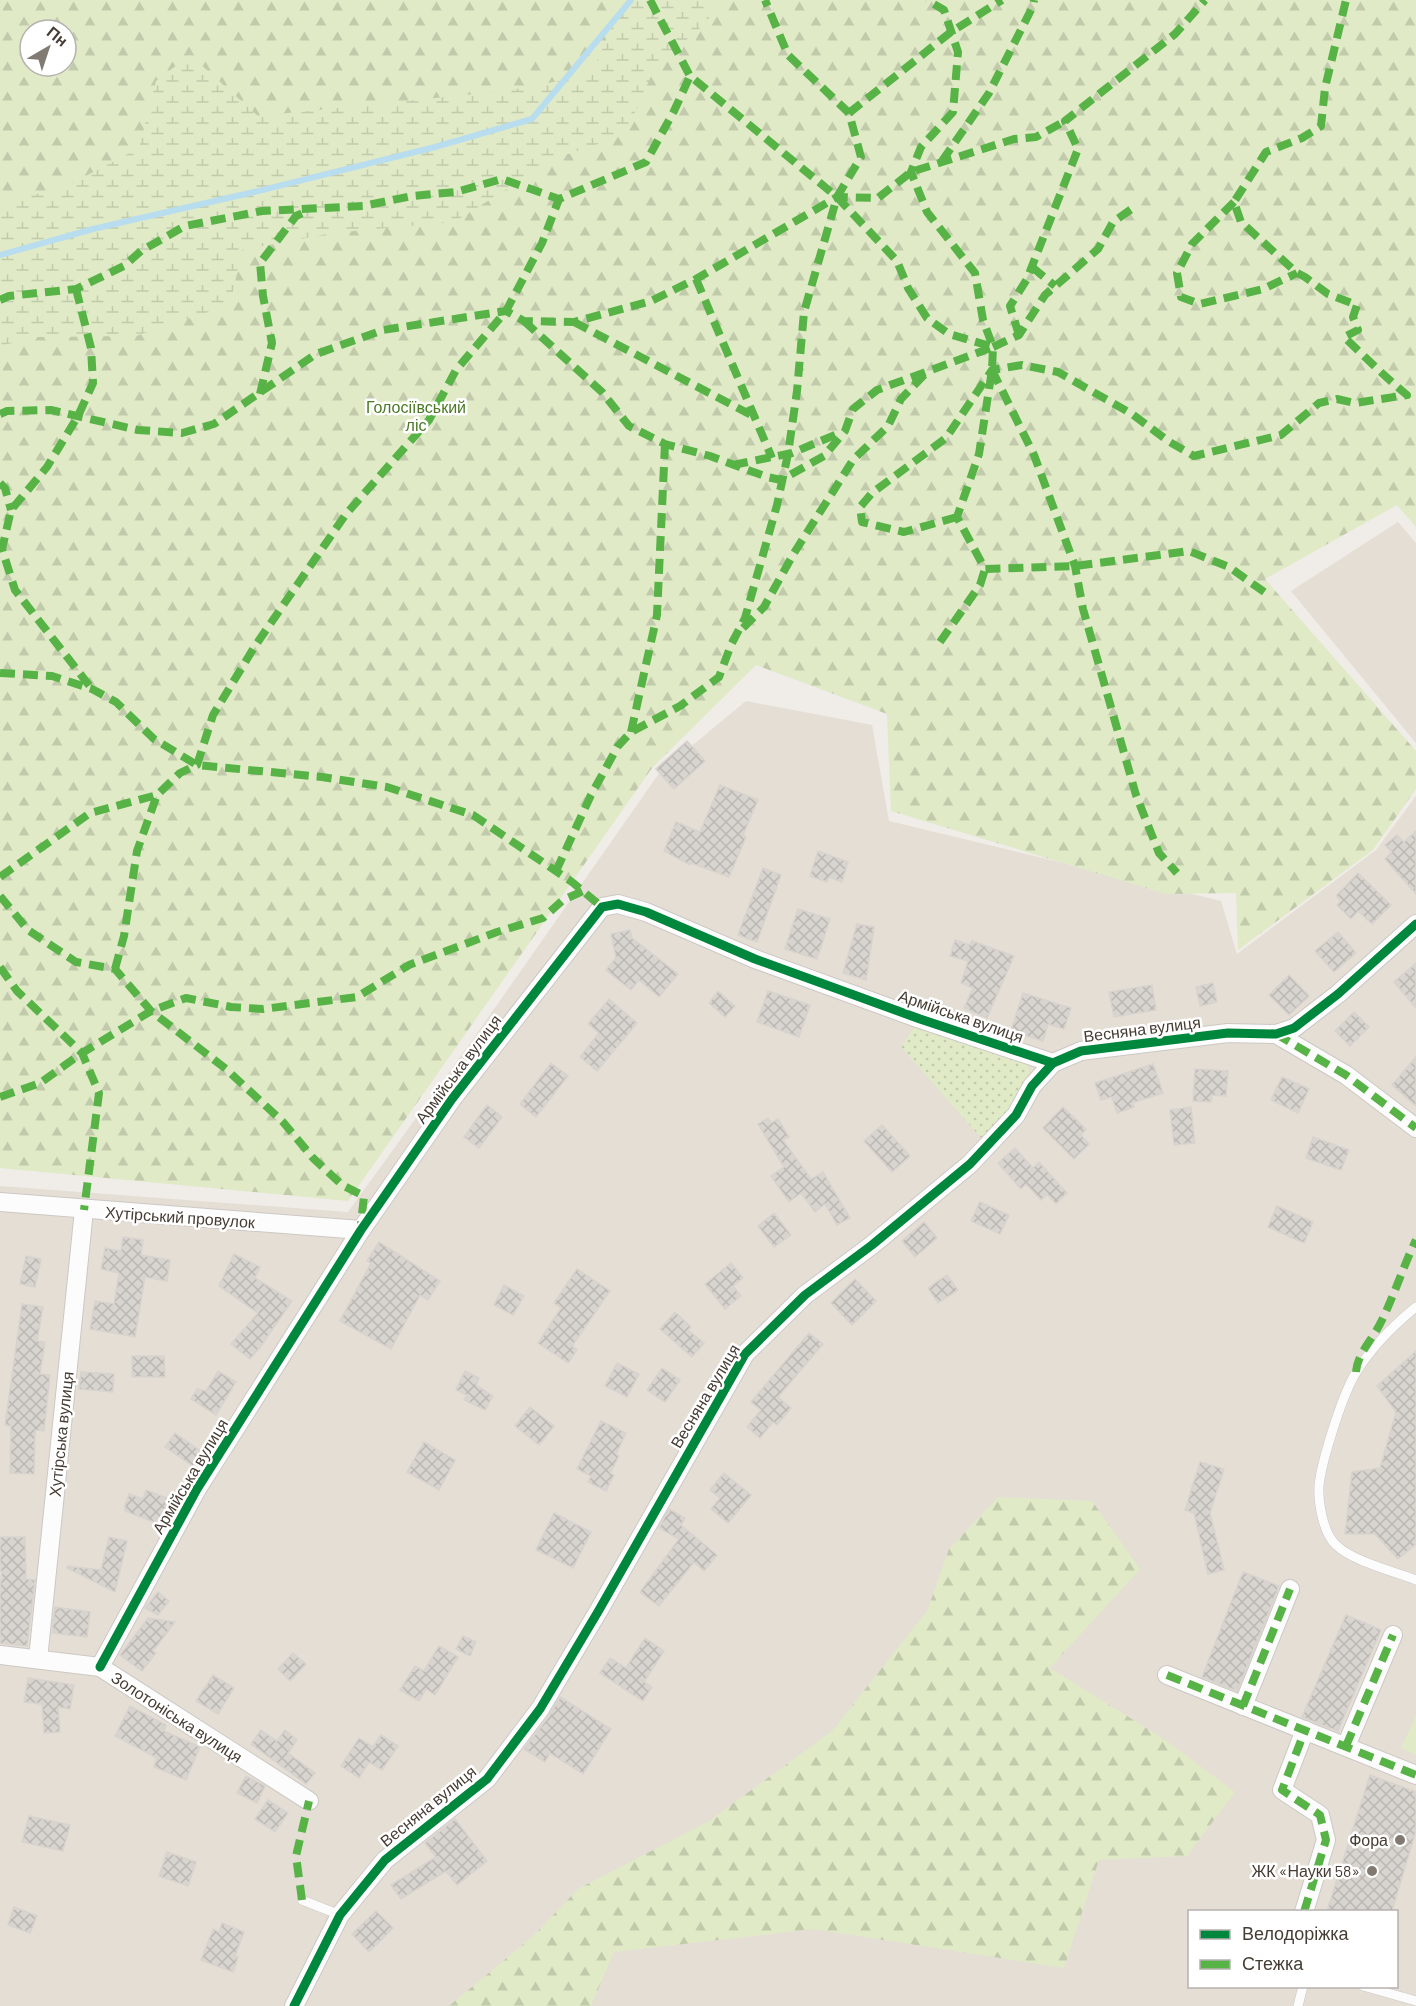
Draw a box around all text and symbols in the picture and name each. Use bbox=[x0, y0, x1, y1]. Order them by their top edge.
north arrow bbox=[18, 18, 78, 78]
text: Пн bbox=[44, 22, 72, 50]
park label: Голосіївський ліс bbox=[366, 397, 466, 434]
street label: Армійська вулиця bbox=[896, 985, 1026, 1046]
street label: Армійська вулиця bbox=[411, 1011, 505, 1127]
street label: Весняна вулиця bbox=[1082, 1012, 1202, 1045]
street label: Хутірський провулок bbox=[104, 1202, 257, 1231]
street label: Весняна вулиця bbox=[666, 1340, 743, 1451]
street label: Хутірська вулиця bbox=[44, 1370, 77, 1497]
street label: Армійська вулиця bbox=[148, 1415, 231, 1537]
street label: Золотоніська вулиця bbox=[108, 1667, 246, 1766]
street label: Весняна вулиця bbox=[376, 1761, 479, 1850]
place label: Фора bbox=[1349, 1830, 1388, 1849]
marker: Фора bbox=[1393, 1833, 1407, 1847]
place label: ЖК «Науки 58» bbox=[1251, 1861, 1360, 1880]
marker: ЖК «Науки 58» bbox=[1365, 1864, 1379, 1878]
legend bbox=[1188, 1910, 1398, 1988]
text: Велодоріжка bbox=[1242, 1922, 1350, 1944]
text: Стежка bbox=[1242, 1952, 1304, 1974]

